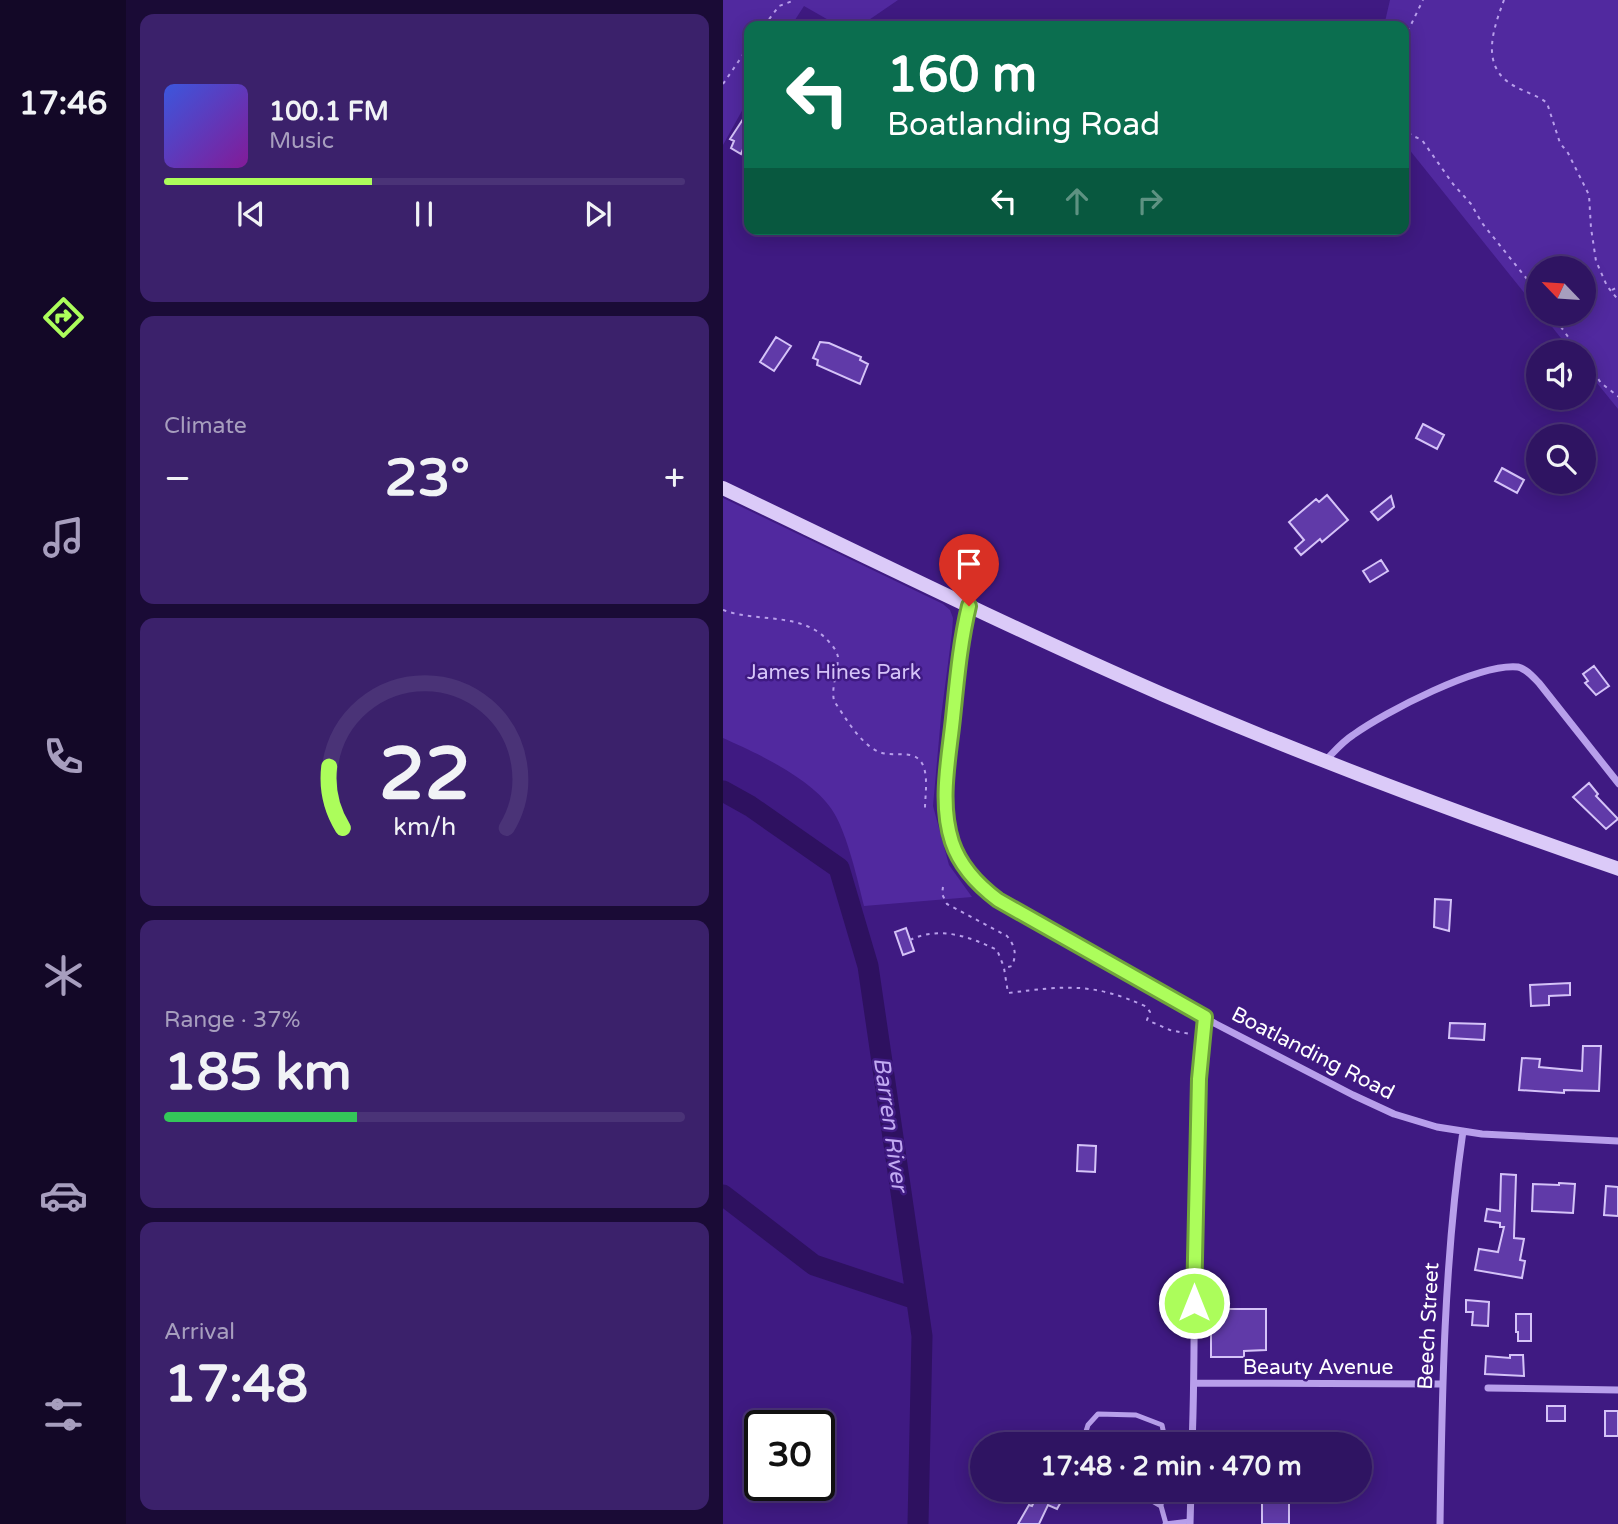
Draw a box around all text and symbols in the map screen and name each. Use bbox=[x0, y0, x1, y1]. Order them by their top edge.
text: 160 m bbox=[887, 46, 1037, 105]
icon: left bbox=[772, 49, 863, 140]
text: 17:46 bbox=[19, 85, 107, 123]
text: 100.1 FM bbox=[269, 96, 389, 127]
text: Boatlanding Road bbox=[887, 106, 1160, 144]
text: Music bbox=[269, 127, 334, 155]
icon: left bbox=[985, 182, 1023, 220]
icon: ahead bbox=[1058, 182, 1096, 220]
icon: right bbox=[1131, 182, 1169, 220]
icon: previous bbox=[232, 195, 270, 233]
icon: pause bbox=[405, 195, 443, 233]
icon: next bbox=[579, 195, 617, 233]
north arrow bbox=[1526, 256, 1596, 326]
map controls bbox=[1526, 256, 1596, 494]
icon: directions bbox=[39, 293, 88, 342]
button: sound bbox=[1526, 340, 1596, 410]
text: Climate bbox=[164, 412, 247, 440]
button: search bbox=[1526, 424, 1596, 494]
text: 23° bbox=[385, 447, 470, 510]
text: − bbox=[164, 456, 191, 502]
text: + bbox=[664, 456, 685, 502]
icon: music bbox=[39, 513, 88, 562]
pin bbox=[939, 534, 999, 606]
icon: arrive bbox=[950, 545, 988, 583]
park label: James Hines Park bbox=[747, 660, 921, 685]
text: 22 bbox=[379, 731, 470, 819]
icon: phone bbox=[39, 732, 88, 781]
text: km/h bbox=[393, 812, 456, 842]
icon: climate bbox=[39, 951, 88, 1000]
street label: Boatlanding Road bbox=[1227, 1002, 1398, 1105]
text: Range · 37% bbox=[164, 1006, 300, 1034]
text: 185 km bbox=[164, 1041, 352, 1104]
water label: Barren River bbox=[867, 1055, 914, 1196]
icon: car bbox=[39, 1171, 88, 1220]
street label: Beech Street bbox=[1413, 1262, 1444, 1390]
position arrow bbox=[1157, 1266, 1231, 1340]
text: Arrival bbox=[164, 1318, 235, 1346]
text: 17:48 bbox=[164, 1353, 308, 1416]
street label: Beauty Avenue bbox=[1243, 1355, 1393, 1380]
icon: filters bbox=[39, 1390, 88, 1439]
speed limit sign: 30 bbox=[744, 1410, 835, 1501]
text: 17:48 · 2 min · 470 m bbox=[1040, 1451, 1302, 1482]

